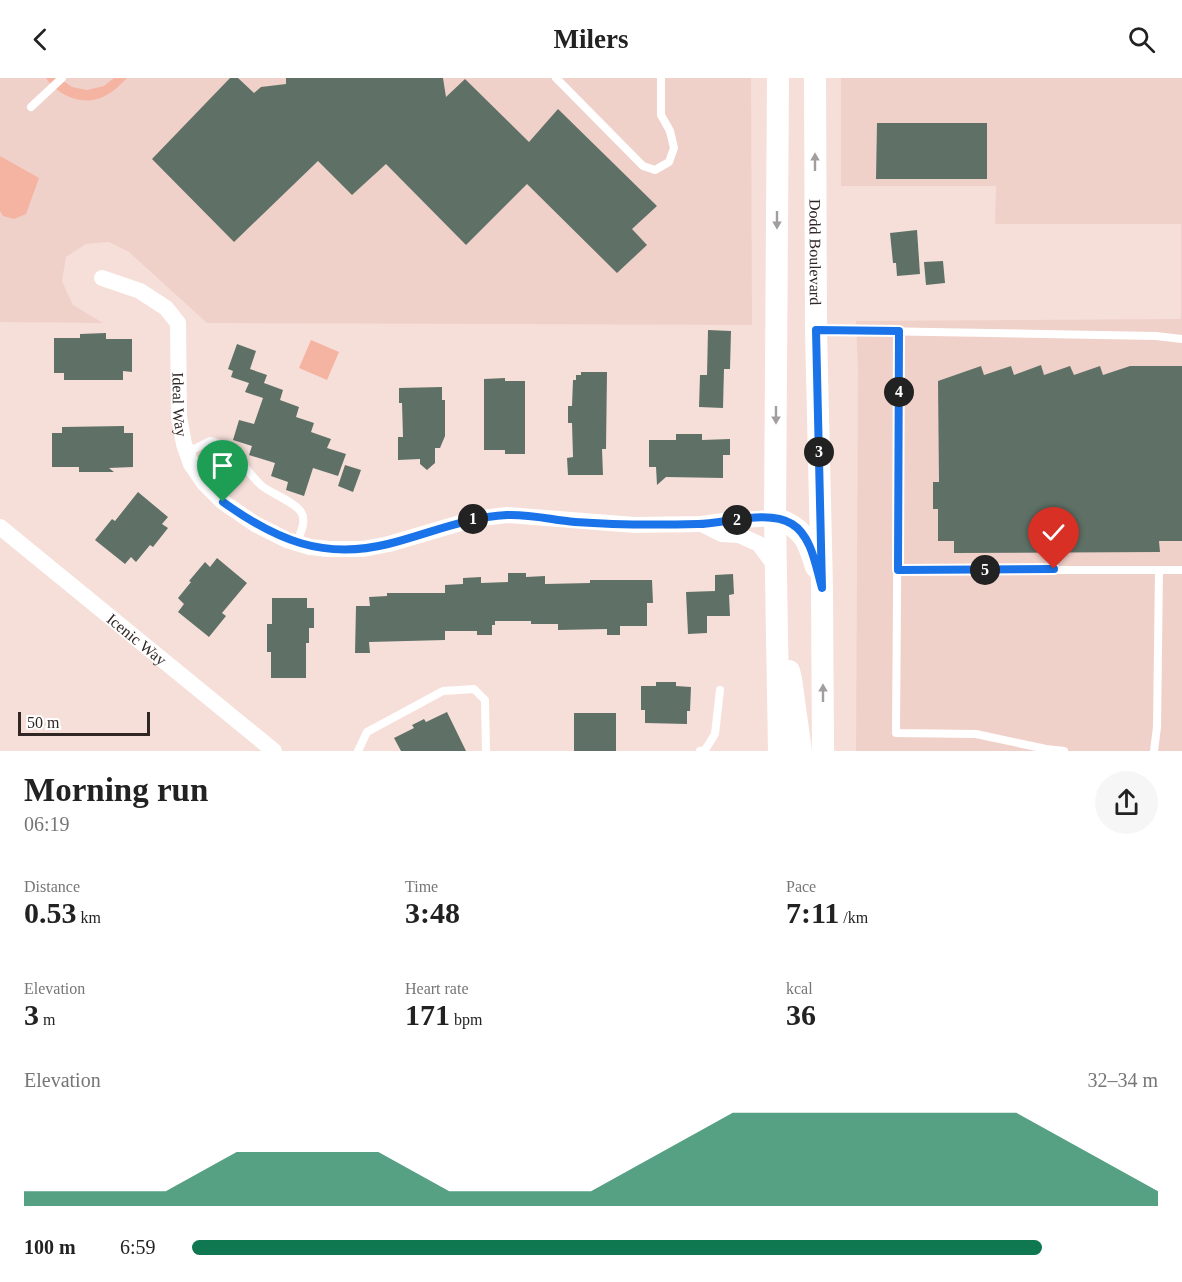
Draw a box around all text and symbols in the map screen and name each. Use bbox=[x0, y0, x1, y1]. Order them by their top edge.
icon: back bbox=[24, 23, 57, 56]
icon: search bbox=[1125, 23, 1158, 56]
text: Milers bbox=[554, 24, 628, 54]
one-way arrow bbox=[810, 152, 820, 171]
street label: Dodd Boulevard bbox=[807, 199, 824, 305]
one-way arrow bbox=[772, 211, 782, 230]
street label: Ideal Way bbox=[170, 372, 191, 438]
pin: 4 bbox=[884, 377, 914, 407]
text: 4 bbox=[895, 383, 903, 400]
one-way arrow bbox=[771, 406, 781, 425]
pin: 3 bbox=[804, 437, 834, 467]
pin bbox=[197, 440, 248, 502]
text: 3 bbox=[815, 443, 823, 460]
icon: arrive bbox=[206, 449, 239, 482]
pin: 1 bbox=[458, 504, 488, 534]
pin: 2 bbox=[722, 505, 752, 535]
pin bbox=[1028, 507, 1079, 569]
text: 1 bbox=[469, 510, 477, 527]
text: 2 bbox=[733, 511, 741, 528]
icon: check bbox=[1037, 516, 1070, 549]
pin: 5 bbox=[970, 555, 1000, 585]
text: 5 bbox=[981, 561, 989, 578]
street label: Icenic Way bbox=[104, 610, 170, 669]
one-way arrow bbox=[818, 683, 828, 702]
scale bar bbox=[18, 709, 150, 736]
text: 50 m bbox=[27, 714, 59, 731]
button: share bbox=[1095, 771, 1158, 834]
text: Morning run bbox=[24, 772, 208, 808]
text: 06:19 bbox=[24, 813, 70, 835]
text: Distance bbox=[24, 878, 80, 895]
text: Time bbox=[405, 878, 438, 895]
text: Pace bbox=[786, 878, 816, 895]
text: 0.53 bbox=[24, 896, 77, 929]
text: 3:48 bbox=[405, 896, 460, 929]
text: 7:11 bbox=[786, 896, 839, 929]
text: km bbox=[77, 909, 101, 926]
text: /km bbox=[839, 909, 868, 926]
text: Elevation bbox=[24, 980, 85, 997]
text: Heart rate bbox=[405, 980, 469, 997]
text: kcal bbox=[786, 980, 813, 997]
text: 3 bbox=[24, 998, 39, 1031]
text: 171 bbox=[405, 998, 450, 1031]
text: 36 bbox=[786, 998, 816, 1031]
text: m bbox=[39, 1011, 55, 1028]
text: bpm bbox=[450, 1011, 482, 1028]
text: Elevation bbox=[24, 1069, 101, 1091]
text: 32–34 m bbox=[1087, 1069, 1158, 1091]
text: 100 m bbox=[24, 1236, 76, 1258]
text: 6:59 bbox=[120, 1236, 156, 1258]

